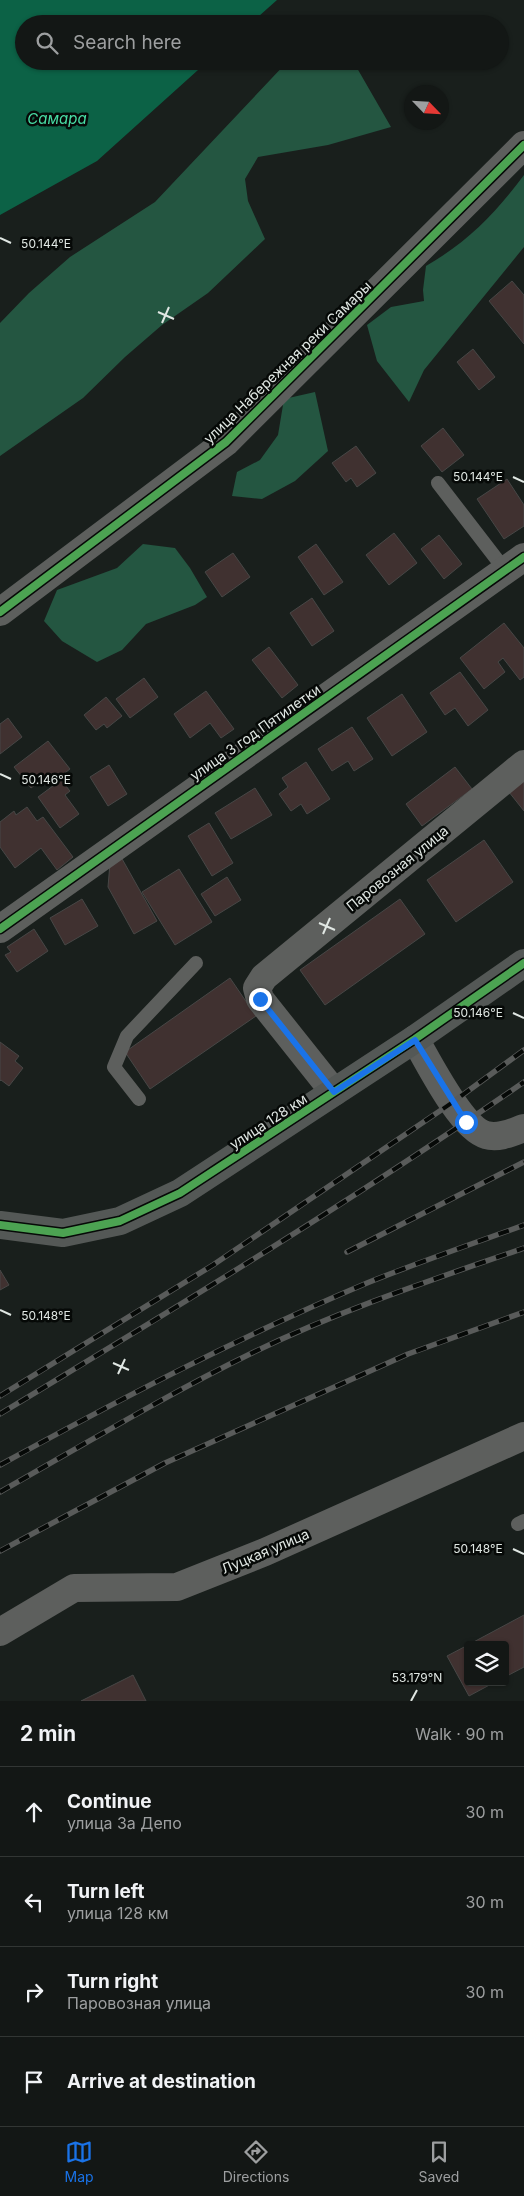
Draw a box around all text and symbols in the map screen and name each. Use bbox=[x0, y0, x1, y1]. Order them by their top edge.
search box bbox=[15, 15, 509, 70]
icon: search bbox=[33, 29, 61, 57]
text: Search here bbox=[73, 31, 182, 54]
north arrow bbox=[404, 85, 449, 130]
water label: Самара bbox=[27, 109, 87, 128]
text: 50.144°E bbox=[21, 236, 71, 251]
street label: улица Набережная реки Самары bbox=[200, 277, 374, 447]
text: 50.144°E bbox=[453, 469, 503, 484]
street label: улица 3 год Пятилетки bbox=[187, 680, 323, 784]
text: 50.146°E bbox=[21, 772, 71, 787]
street label: Паровозная улица bbox=[343, 822, 451, 914]
route end bbox=[249, 988, 272, 1011]
text: 50.146°E bbox=[453, 1005, 503, 1020]
street label: улица 128 км bbox=[226, 1090, 310, 1152]
route start bbox=[455, 1111, 478, 1134]
text: 50.148°E bbox=[21, 1308, 71, 1323]
street label: Луцкая улица bbox=[219, 1525, 311, 1577]
text: 50.148°E bbox=[453, 1541, 503, 1556]
map controls bbox=[464, 1641, 509, 1686]
button: layers bbox=[464, 1641, 509, 1686]
text: 53.179°N bbox=[392, 1670, 442, 1685]
text: 2 min bbox=[20, 1721, 76, 1746]
text: Walk · 90 m bbox=[415, 1724, 504, 1744]
text: Continue bbox=[67, 1790, 152, 1813]
icon: ahead bbox=[20, 1798, 48, 1826]
text: 30 m bbox=[466, 1802, 504, 1822]
text: улица За Депо bbox=[67, 1813, 182, 1833]
text: Turn left bbox=[67, 1880, 145, 1903]
icon: left bbox=[20, 1888, 48, 1916]
text: 30 m bbox=[466, 1892, 504, 1912]
text: улица 128 км bbox=[67, 1903, 169, 1923]
text: Turn right bbox=[67, 1970, 158, 1993]
icon: right bbox=[20, 1978, 48, 2006]
text: 30 m bbox=[466, 1982, 504, 2002]
text: Паровозная улица bbox=[67, 1993, 211, 2013]
icon: arrive bbox=[20, 2068, 48, 2096]
text: Arrive at destination bbox=[67, 2070, 256, 2093]
tab: Map bbox=[65, 2138, 94, 2185]
tab: Directions bbox=[223, 2138, 289, 2185]
tab: Saved bbox=[418, 2138, 459, 2185]

